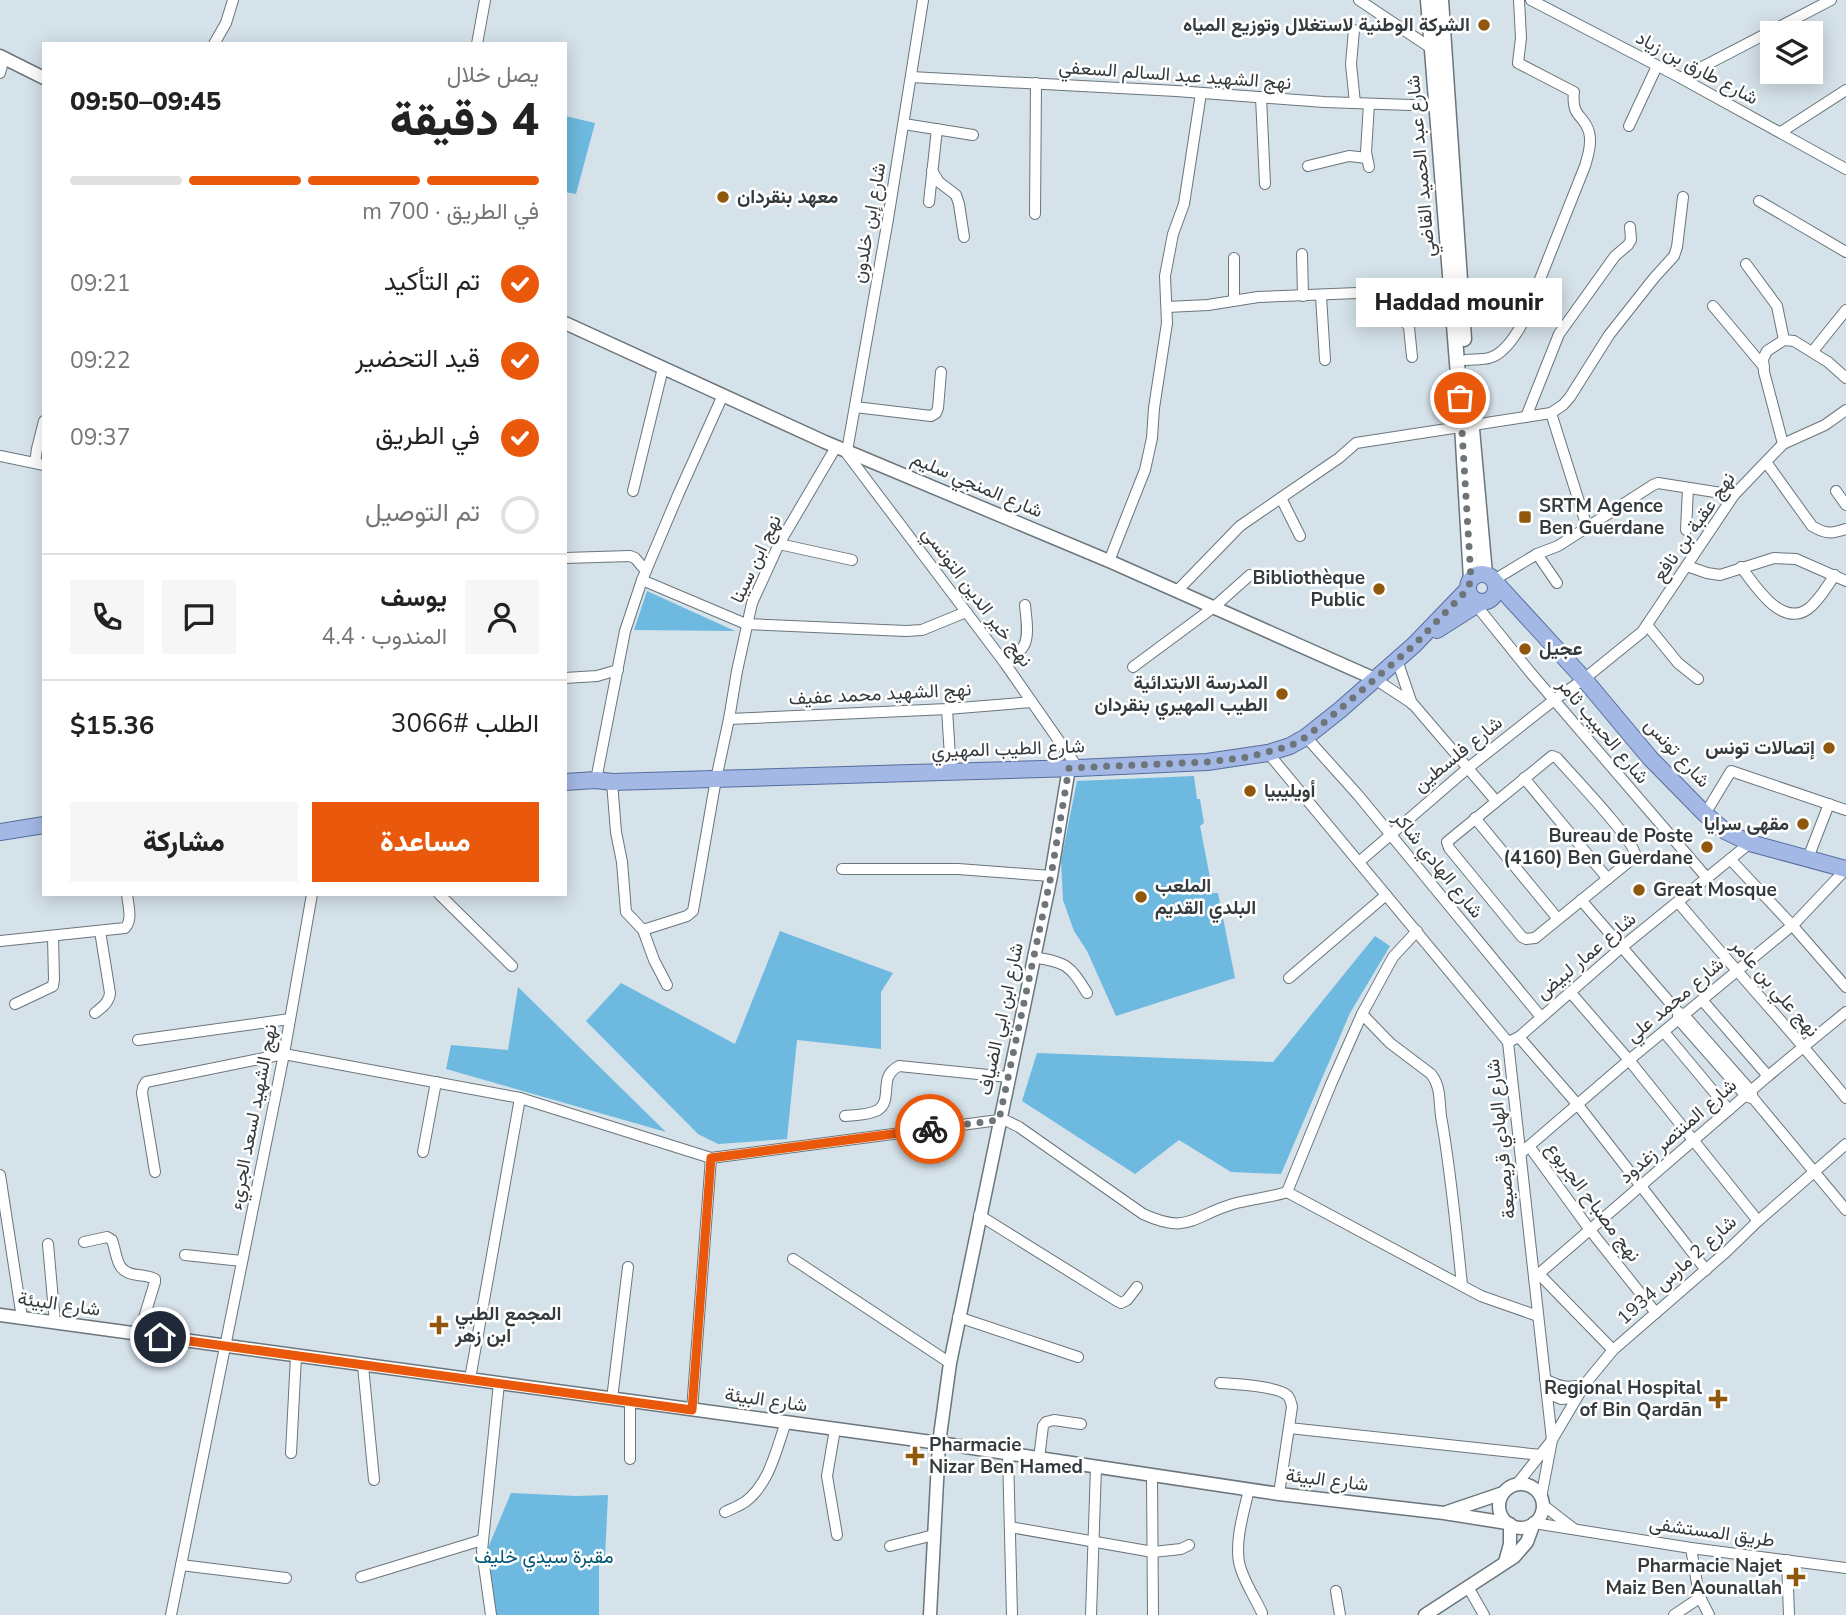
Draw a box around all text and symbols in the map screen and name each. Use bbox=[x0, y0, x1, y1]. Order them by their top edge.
place label: الشركة الوطنية لاستغلال وتوزيع المياه bbox=[1183, 12, 1470, 38]
marker: الشركة الوطنية لاستغلال وتوزيع المياه bbox=[1476, 17, 1492, 33]
map controls bbox=[1760, 21, 1823, 84]
button: layers bbox=[1760, 21, 1823, 84]
street label: شارع طارق بن زياد bbox=[1631, 25, 1763, 111]
street label: نهج الشهيد عبد السالم السعفي bbox=[1058, 54, 1292, 98]
text: يصل خلال bbox=[447, 59, 539, 90]
street label: شارع عبد الحميد القاضي bbox=[1400, 74, 1444, 258]
text: 09:45–09:50 bbox=[70, 84, 221, 119]
text: 4 دقيقة bbox=[390, 88, 539, 151]
street label: شارع إبن خلدون bbox=[846, 161, 892, 285]
place label: معهد بنقردان bbox=[737, 184, 838, 210]
marker: معهد بنقردان bbox=[715, 189, 731, 205]
text: في الطريق · 700 m bbox=[362, 196, 539, 227]
text: تم التأكيد bbox=[384, 264, 480, 299]
icon: check bbox=[501, 265, 539, 303]
text: 09:21 bbox=[70, 268, 130, 299]
callout: Haddad mounir bbox=[1357, 279, 1563, 328]
text: Haddad mounir bbox=[1375, 287, 1543, 318]
text: قيد التحضير bbox=[355, 341, 480, 376]
icon: check bbox=[501, 342, 539, 380]
text: 09:22 bbox=[70, 345, 130, 376]
pin bbox=[1430, 368, 1490, 428]
icon: bag bbox=[1441, 379, 1479, 417]
text: في الطريق bbox=[375, 418, 480, 453]
icon: check bbox=[501, 419, 539, 457]
text: 09:37 bbox=[70, 422, 130, 453]
street label: شارع المنجي سليم bbox=[907, 446, 1047, 526]
street label: نهج عقبة بن نافع bbox=[1647, 467, 1741, 587]
place label: SRTM Agence Ben Guerdane bbox=[1539, 493, 1664, 541]
text: تم التوصيل bbox=[365, 495, 480, 530]
marker: SRTM Agence Ben Guerdane bbox=[1517, 509, 1533, 525]
street label: نهج ابن سينا bbox=[724, 511, 788, 607]
street label: نهج خير الدين التونسي bbox=[914, 522, 1038, 674]
place label: Bibliothèque Public bbox=[1253, 565, 1365, 613]
button: phone bbox=[70, 580, 144, 654]
button: chat bbox=[162, 580, 236, 654]
text: يوسف bbox=[380, 580, 447, 615]
button: person bbox=[465, 580, 539, 654]
marker: Bibliothèque Public bbox=[1371, 581, 1387, 597]
text: المندوب · 4.4 bbox=[322, 621, 447, 652]
place label: عجيل bbox=[1539, 636, 1583, 662]
marker: عجيل bbox=[1517, 641, 1533, 657]
place label: المدرسة الابتدائية الطيب المهيري بنقردان bbox=[1094, 670, 1268, 721]
street label: شارع الحبيب ثامر bbox=[1550, 672, 1655, 789]
street label: نهج الشهيد محمد عفيف bbox=[788, 676, 972, 712]
marker: المدرسة الابتدائية الطيب المهيري بنقردان bbox=[1274, 686, 1290, 702]
text: الطلب #3066 bbox=[391, 706, 539, 741]
text: $15.36 bbox=[70, 708, 154, 743]
street label: شارع فلسطين bbox=[1408, 710, 1508, 798]
street label: شارع تونس bbox=[1638, 713, 1716, 793]
street label: شارع الطيب المهيري bbox=[931, 733, 1085, 767]
place label: إتصالات تونس bbox=[1705, 735, 1815, 761]
marker: إتصالات تونس bbox=[1821, 740, 1837, 756]
place label: أويليبيا bbox=[1264, 778, 1316, 804]
marker: أويليبيا bbox=[1242, 783, 1258, 799]
button: مشاركة bbox=[70, 802, 298, 882]
button: مساعدة bbox=[312, 802, 539, 882]
street label: شارع الهادي شاكر bbox=[1385, 805, 1489, 925]
place label: مقهى سرايا bbox=[1704, 811, 1789, 837]
marker: مقهى سرايا bbox=[1795, 816, 1811, 832]
place label: Bureau de Poste (4160) Ben Guerdane bbox=[1503, 823, 1693, 871]
marker: Bureau de Poste (4160) Ben Guerdane bbox=[1699, 839, 1715, 855]
place label: الملعب البلدي القديم bbox=[1155, 873, 1256, 924]
place label: Great Mosque bbox=[1653, 877, 1777, 903]
marker: Great Mosque bbox=[1631, 882, 1647, 898]
marker: الملعب البلدي القديم bbox=[1133, 889, 1149, 905]
street label: شارع عمار لبيض bbox=[1530, 906, 1642, 1006]
street label: نهج علي بن عامر bbox=[1723, 932, 1825, 1044]
street label: شارع ابن ابي الضياف bbox=[972, 940, 1032, 1098]
street label: شارع محمد علي bbox=[1621, 951, 1731, 1050]
street label: نهج الشهيد لسعد الجريء bbox=[222, 1022, 286, 1213]
street label: شارع الهادي قريصيعة bbox=[1480, 1058, 1524, 1220]
street label: شارع المنتصر زغدود bbox=[1614, 1073, 1742, 1189]
courier bbox=[895, 1094, 965, 1164]
icon: bike bbox=[911, 1110, 949, 1148]
street label: نهج مصباح الجربوع bbox=[1539, 1137, 1647, 1267]
street label: شارع 2 مارس 1934 bbox=[1612, 1209, 1742, 1331]
street label: شارع البيئة bbox=[16, 1285, 102, 1323]
place label: المجمع الطبي ابن زهر bbox=[454, 1301, 561, 1349]
pin bbox=[130, 1307, 190, 1367]
marker: المجمع الطبي ابن زهر bbox=[429, 1315, 449, 1335]
icon: home bbox=[141, 1318, 179, 1356]
place label: Regional Hospital of Bin Qardān bbox=[1544, 1375, 1702, 1423]
street label: شارع البيئة bbox=[723, 1381, 809, 1419]
marker: Regional Hospital of Bin Qardān bbox=[1708, 1389, 1728, 1409]
place label: Pharmacie Nizar Ben Hamed bbox=[929, 1432, 1083, 1480]
marker: Pharmacie Nizar Ben Hamed bbox=[907, 1448, 923, 1464]
street label: شارع البيئة bbox=[1284, 1462, 1370, 1498]
street label: طريق المستشفى bbox=[1647, 1510, 1777, 1554]
park label: مقبرة سيدي خليف bbox=[474, 1544, 614, 1572]
place label: Pharmacie Najet Maiz Ben Aounallah bbox=[1605, 1553, 1783, 1601]
marker: Pharmacie Najet Maiz Ben Aounallah bbox=[1788, 1569, 1804, 1585]

